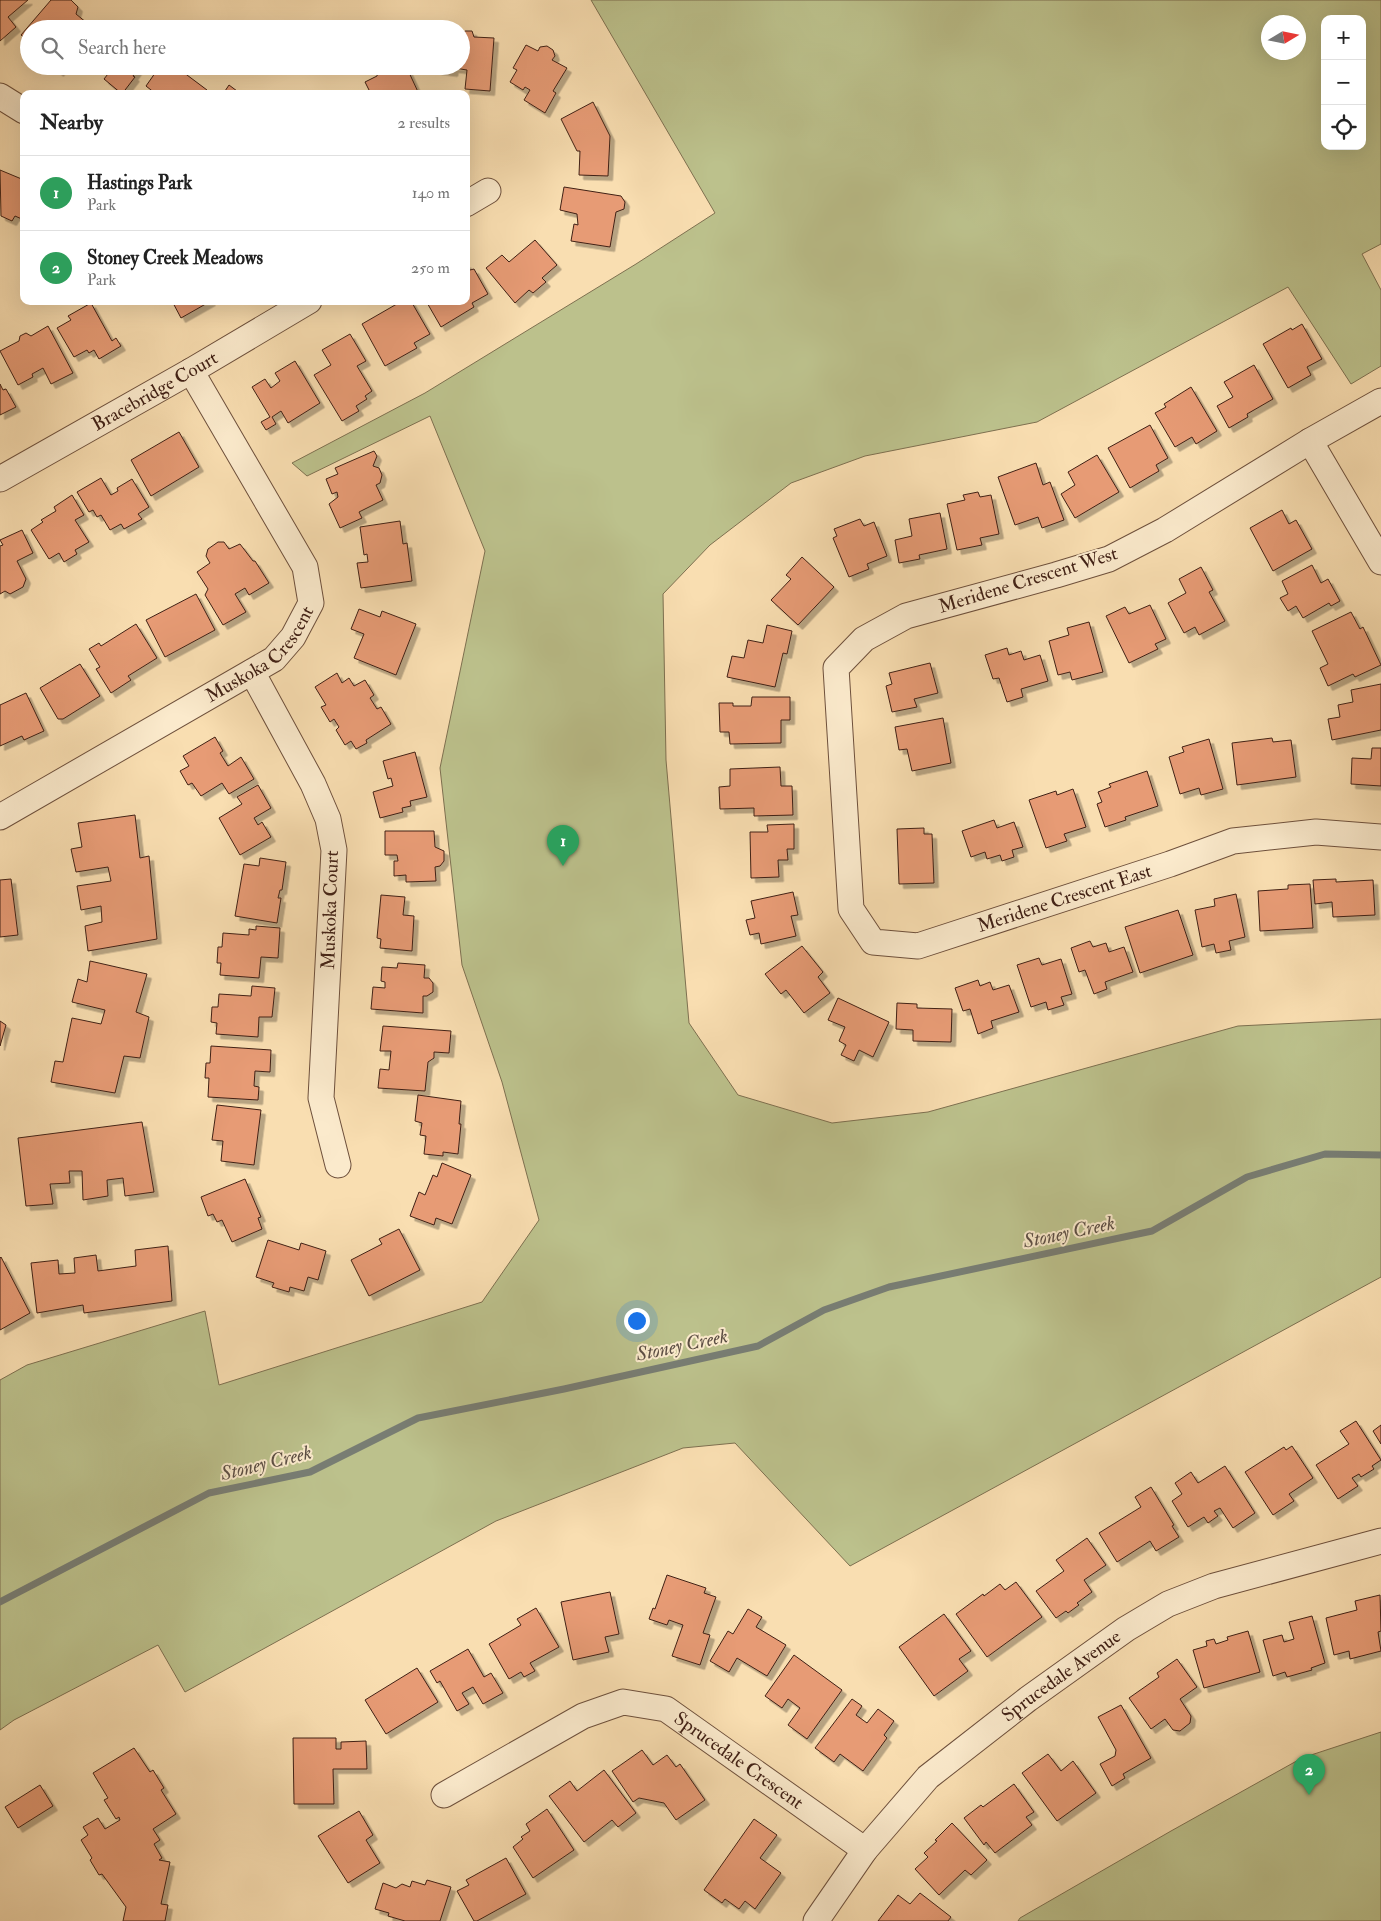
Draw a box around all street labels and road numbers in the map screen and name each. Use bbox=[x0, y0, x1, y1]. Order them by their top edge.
street label: Bracebridge Court bbox=[88, 346, 222, 437]
street label: Meridene Crescent West bbox=[936, 541, 1120, 619]
street label: Muskoka Crescent bbox=[201, 602, 319, 708]
street label: Muskoka Court bbox=[316, 850, 344, 970]
street label: Meridene Crescent East bbox=[974, 859, 1155, 938]
street label: Sprucedale Avenue bbox=[997, 1625, 1126, 1727]
street label: Sprucedale Crescent bbox=[669, 1706, 808, 1815]

